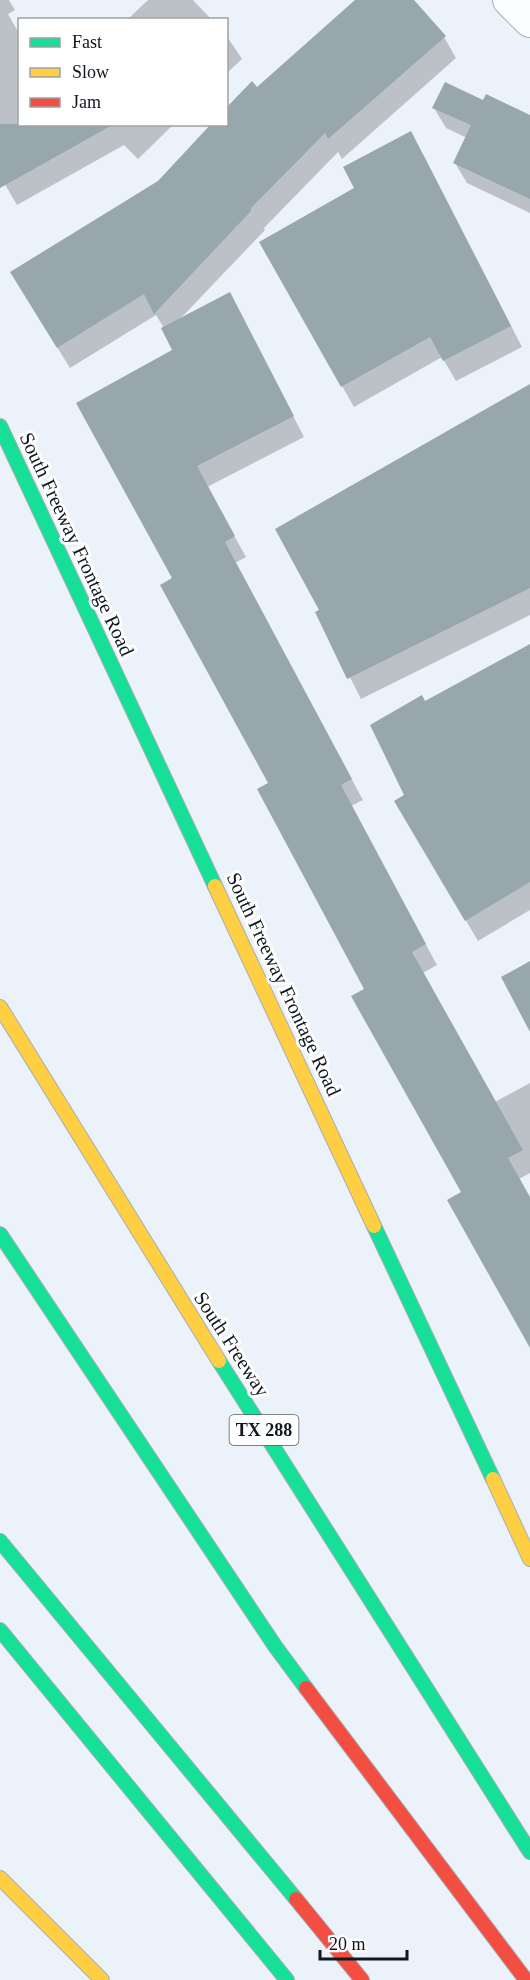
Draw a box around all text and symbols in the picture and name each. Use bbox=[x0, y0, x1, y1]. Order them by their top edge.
legend bbox=[18, 18, 228, 126]
text: Fast bbox=[72, 32, 102, 52]
text: Slow bbox=[72, 62, 109, 82]
text: Jam bbox=[72, 92, 101, 112]
street label: South Freeway Frontage Road bbox=[15, 429, 138, 660]
street label: South Freeway Frontage Road bbox=[222, 869, 345, 1100]
street label: South Freeway bbox=[189, 1287, 274, 1401]
road number: TX 288 bbox=[230, 1415, 298, 1445]
scale bar bbox=[320, 1923, 407, 1961]
text: 20 m bbox=[329, 1934, 366, 1954]

